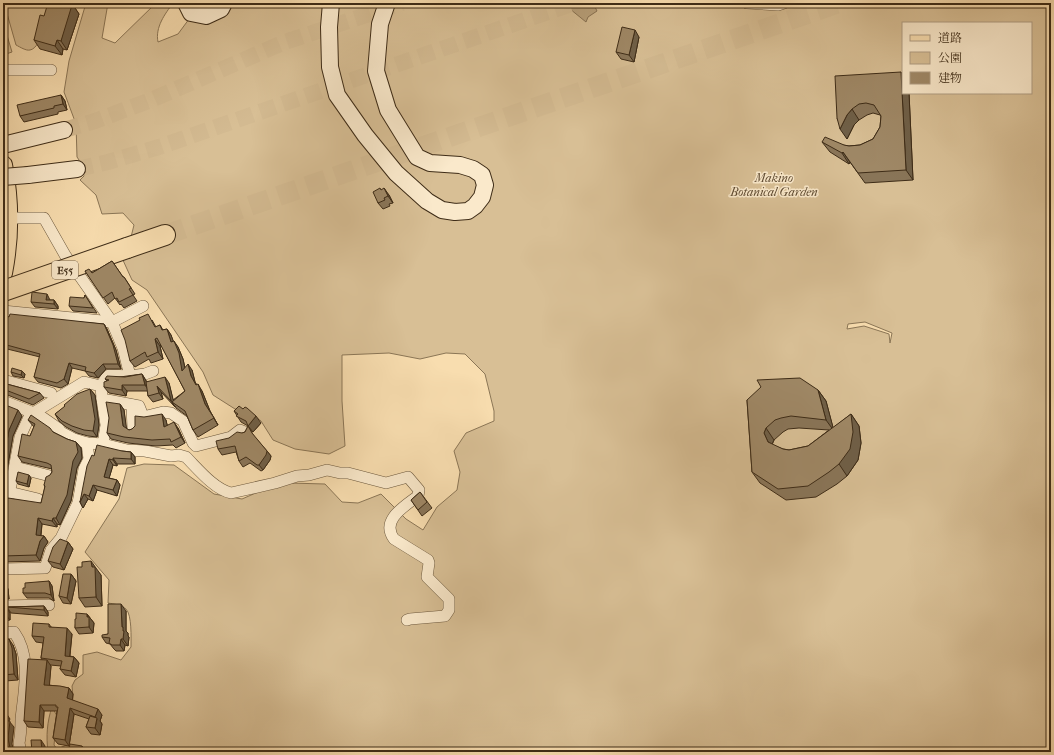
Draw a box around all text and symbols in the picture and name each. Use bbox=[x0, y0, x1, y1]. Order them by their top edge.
legend bbox=[902, 22, 1032, 94]
text: 道路 bbox=[938, 31, 962, 45]
text: 公園 bbox=[938, 51, 962, 65]
text: 建物 bbox=[938, 71, 962, 85]
park label: Makino Botanical Garden bbox=[729, 171, 818, 199]
road number: E55 bbox=[52, 261, 78, 279]

